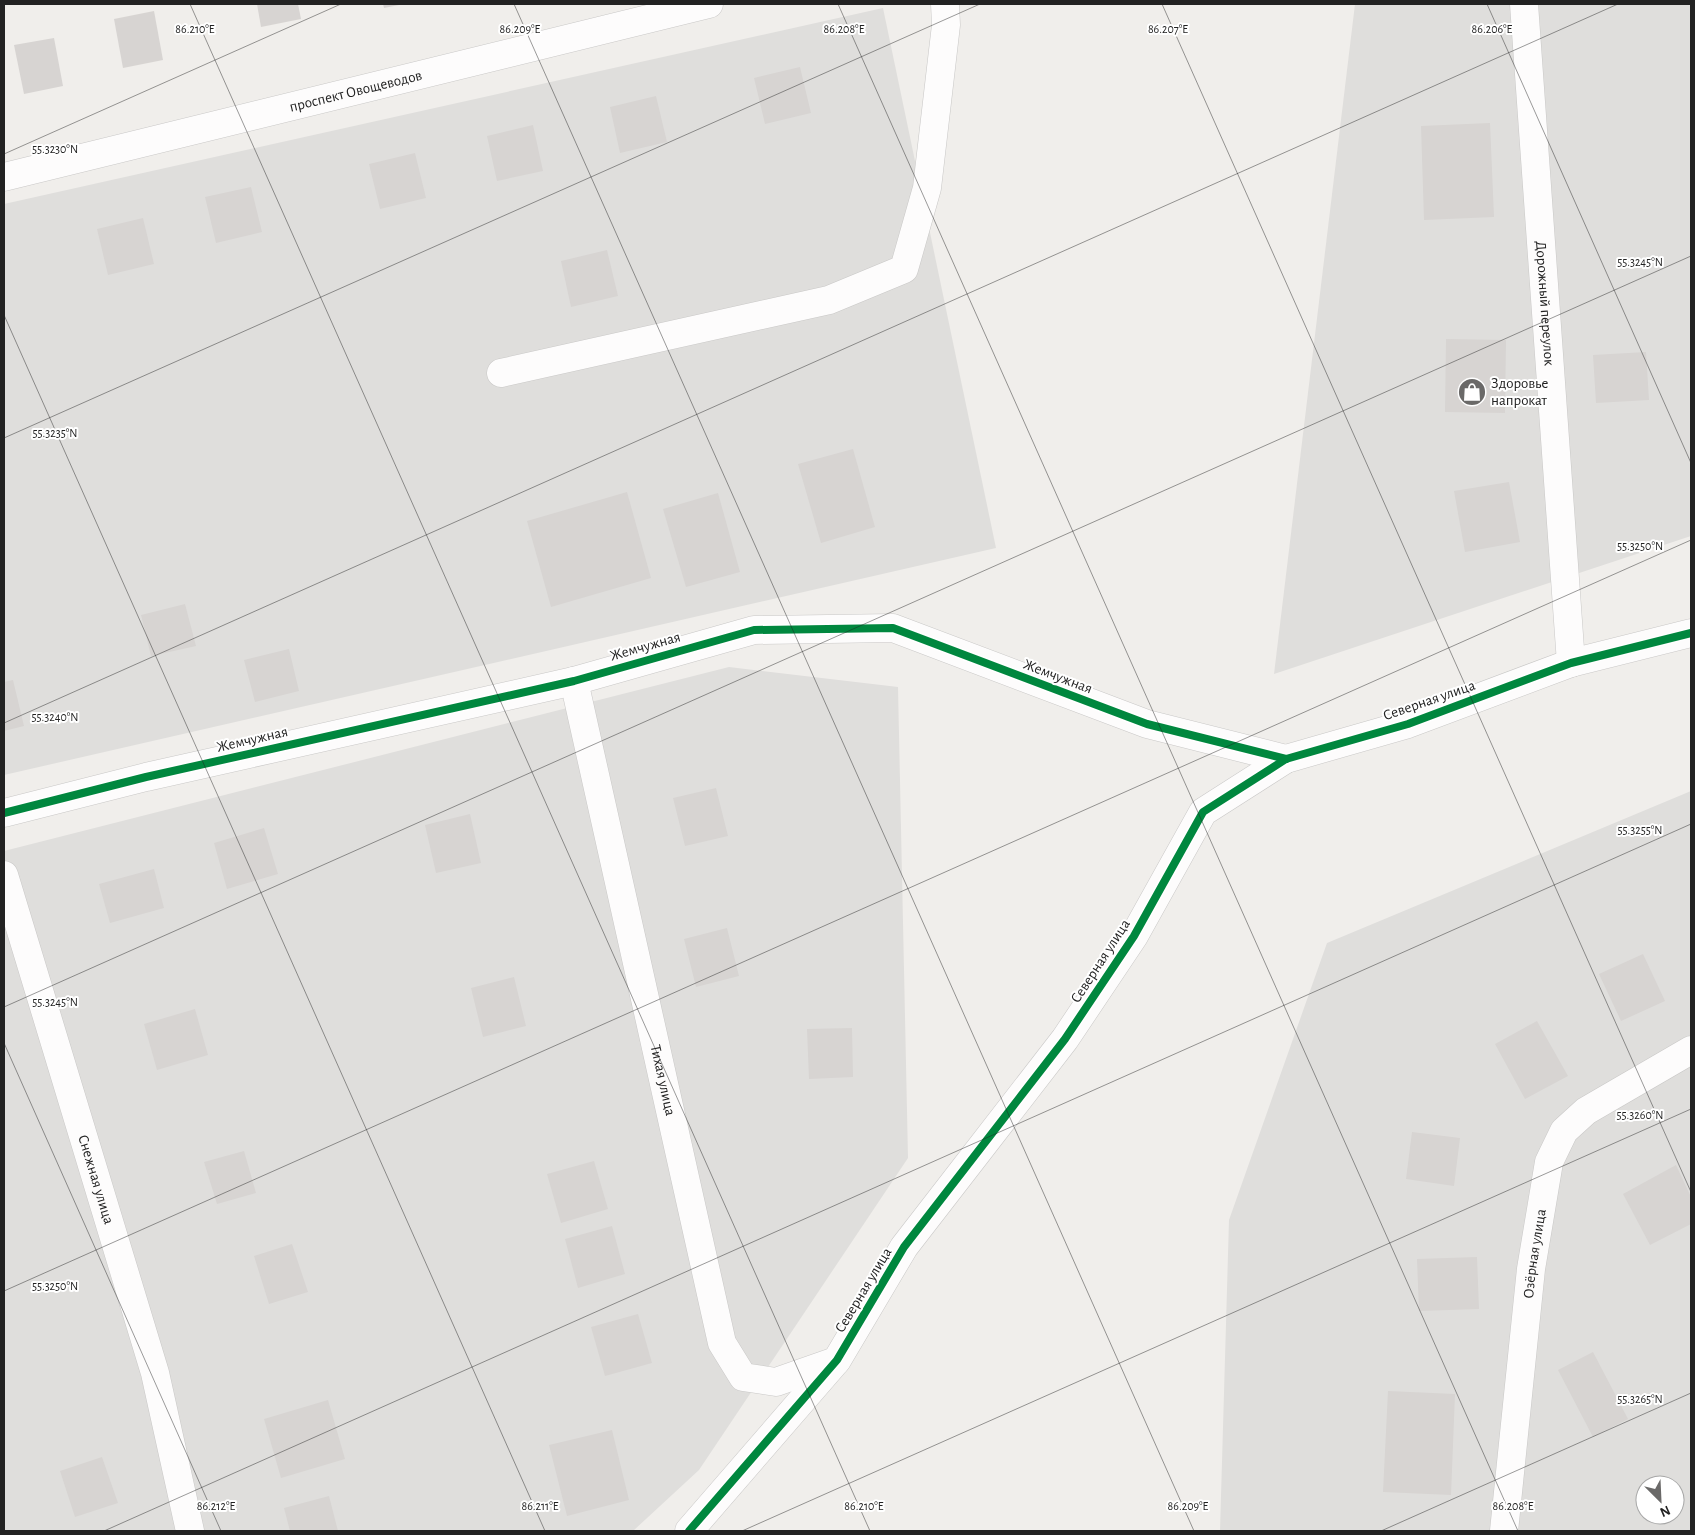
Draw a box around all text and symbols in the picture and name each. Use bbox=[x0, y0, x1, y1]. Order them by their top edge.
text: 86.210°E bbox=[175, 23, 215, 35]
text: 86.209°E bbox=[500, 23, 541, 35]
text: 86.208°E bbox=[824, 23, 865, 35]
text: 86.207°E bbox=[1148, 23, 1188, 35]
text: 86.206°E bbox=[1472, 23, 1513, 35]
street label: проспект Овощеводов bbox=[288, 68, 424, 115]
text: 55.3230°N bbox=[32, 143, 78, 155]
street label: Дорожный переулок bbox=[1533, 240, 1557, 366]
text: 55.3245°N bbox=[1617, 256, 1663, 268]
place label: Здоровье напрокат bbox=[1491, 376, 1548, 408]
shop icon: Здоровье напрокат bbox=[1457, 377, 1487, 407]
text: 55.3235°N bbox=[33, 427, 77, 439]
text: 55.3250°N bbox=[1617, 540, 1663, 552]
street label: Жемчужная bbox=[608, 629, 682, 664]
street label: Жемчужная bbox=[1021, 656, 1094, 697]
street label: Северная улица bbox=[1381, 678, 1477, 723]
text: 55.3240°N bbox=[31, 711, 79, 723]
street label: Жемчужная bbox=[215, 724, 289, 755]
text: 55.3255°N bbox=[1618, 824, 1662, 836]
street label: Северная улица bbox=[1068, 917, 1133, 1006]
text: 55.3245°N bbox=[32, 996, 78, 1008]
street label: Тихая улица bbox=[648, 1043, 678, 1117]
text: 55.3260°N bbox=[1617, 1109, 1663, 1121]
street label: Снежная улица bbox=[75, 1133, 116, 1226]
street label: Озёрная улица bbox=[1521, 1208, 1549, 1299]
street label: Северная улица bbox=[832, 1245, 895, 1335]
text: 55.3250°N bbox=[32, 1280, 78, 1292]
text: 55.3265°N bbox=[1617, 1393, 1663, 1405]
north arrow bbox=[1635, 1475, 1685, 1525]
text: 86.212°E bbox=[197, 1500, 235, 1512]
text: 86.211°E bbox=[521, 1500, 559, 1512]
text: 86.210°E bbox=[844, 1500, 884, 1512]
text: 86.209°E bbox=[1168, 1500, 1209, 1512]
text: 86.208°E bbox=[1493, 1500, 1534, 1512]
text: N bbox=[1658, 1503, 1672, 1519]

